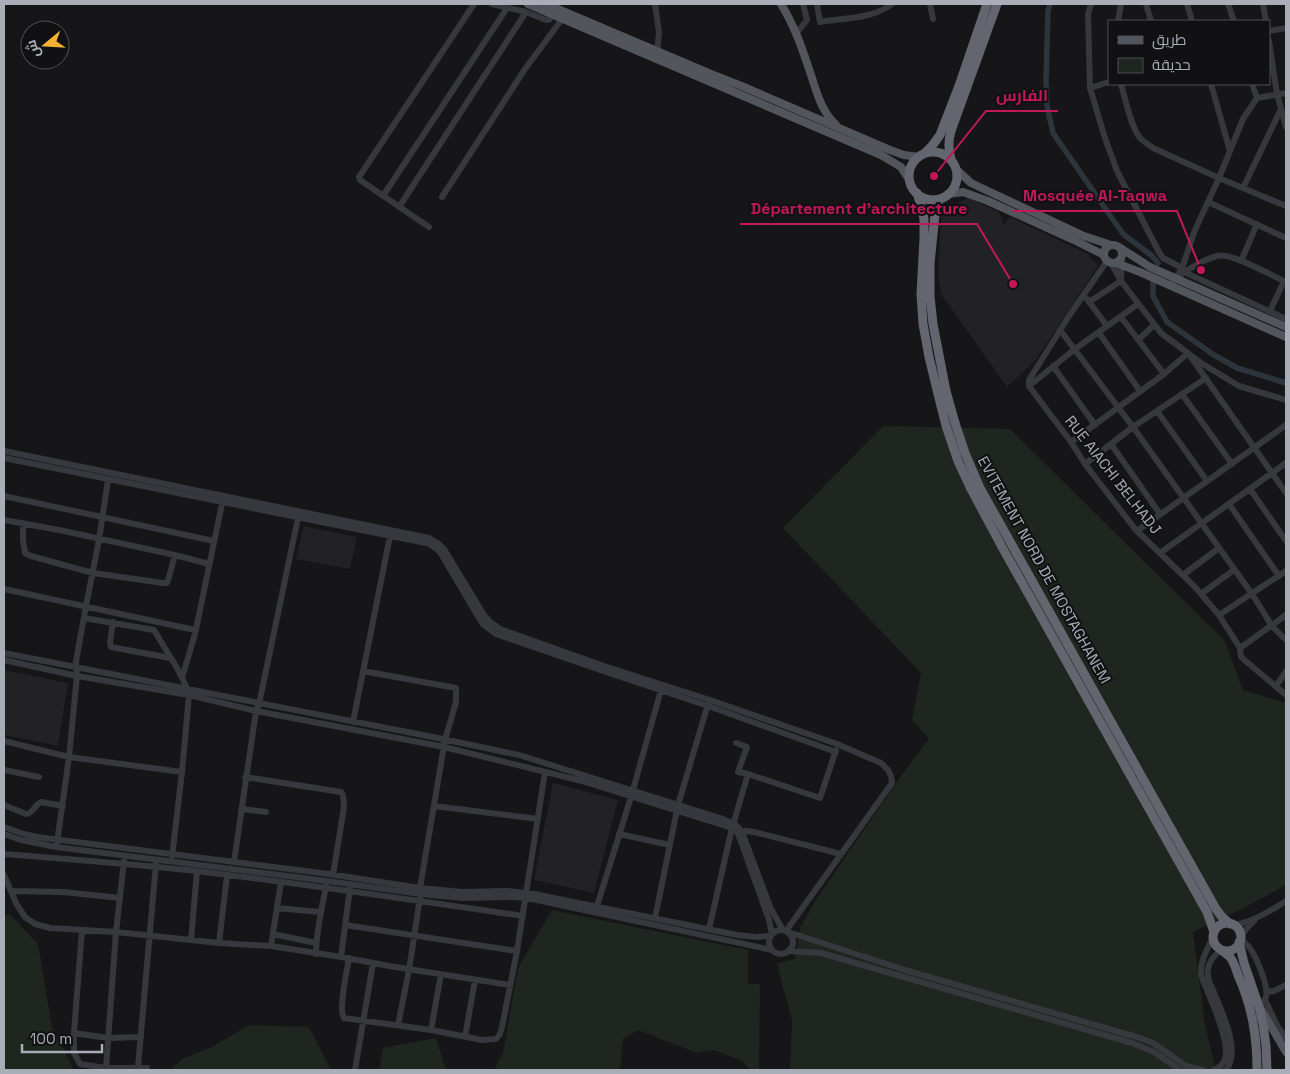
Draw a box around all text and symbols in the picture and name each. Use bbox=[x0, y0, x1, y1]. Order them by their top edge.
north arrow bbox=[20, 20, 70, 70]
legend bbox=[1108, 20, 1270, 85]
text: طريق bbox=[1152, 30, 1186, 50]
text: ش bbox=[21, 38, 44, 60]
text: حديقة bbox=[1152, 55, 1191, 74]
callout: الفارس bbox=[986, 80, 1058, 111]
text: الفارس bbox=[996, 85, 1048, 106]
callout: Mosquée Al-Taqwa bbox=[1013, 180, 1177, 211]
text: Mosquée Al-Taqwa bbox=[1023, 185, 1167, 206]
callout: Département d'architecture bbox=[740, 193, 977, 224]
text: Département d'architecture bbox=[751, 198, 967, 219]
street label: RUE AIACHI BELHADJ bbox=[1061, 411, 1166, 538]
street label: EVITEMENT NORD DE MOSTAGHANEM bbox=[974, 453, 1115, 687]
scale bar bbox=[22, 1022, 102, 1054]
text: 100 m bbox=[30, 1029, 72, 1048]

